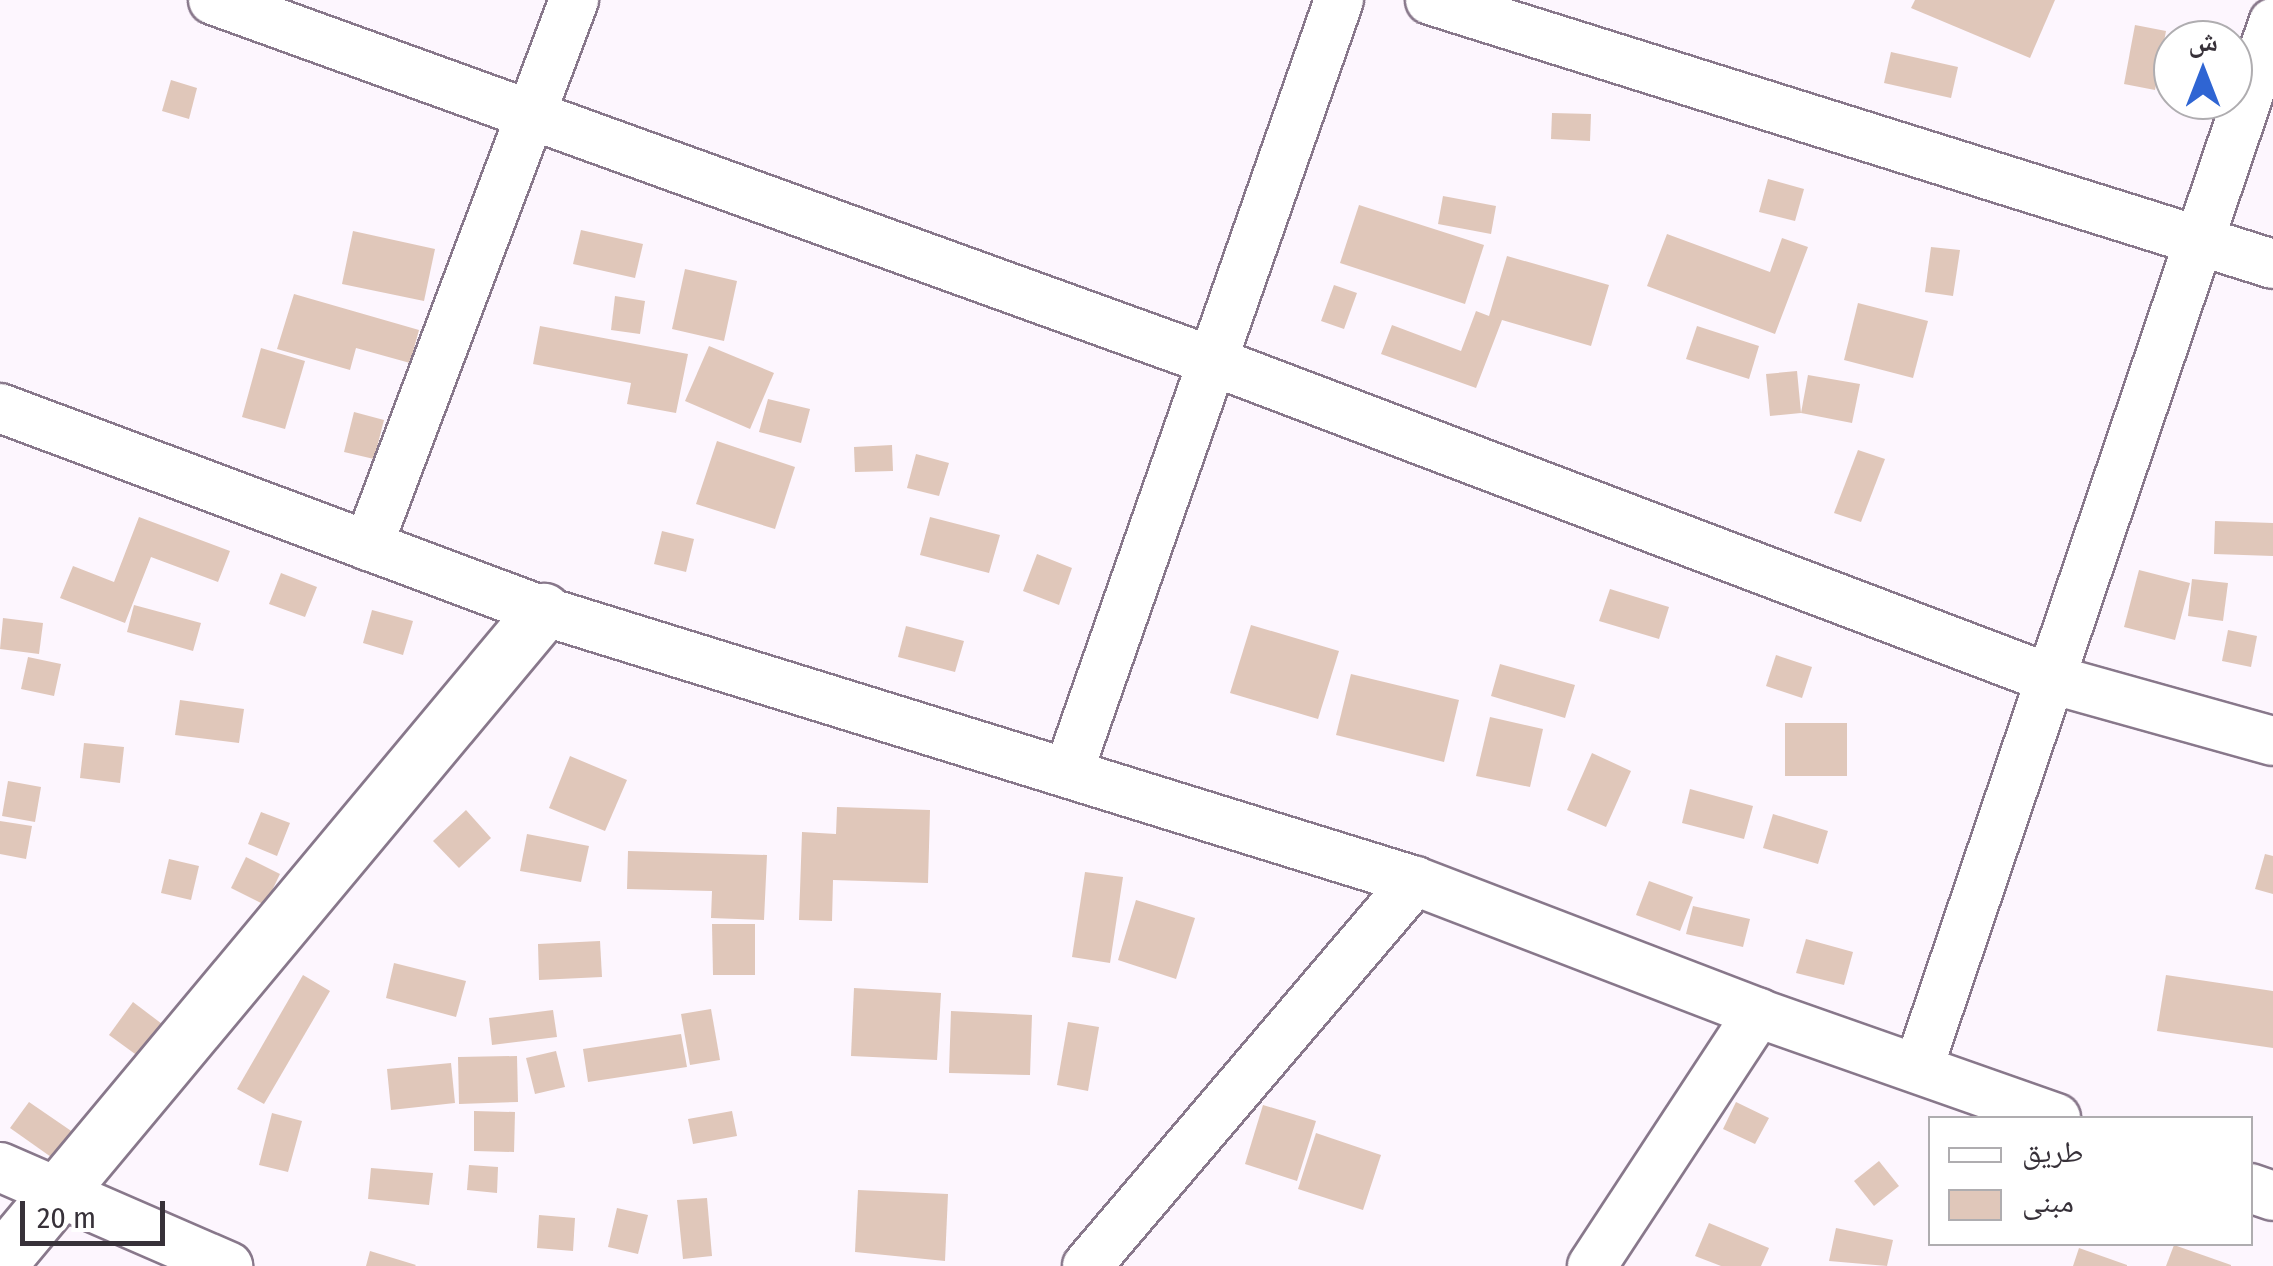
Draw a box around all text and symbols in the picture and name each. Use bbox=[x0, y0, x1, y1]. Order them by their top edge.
north arrow bbox=[2153, 20, 2253, 120]
text: ش bbox=[2188, 25, 2218, 58]
legend bbox=[1928, 1116, 2253, 1246]
text: طريق bbox=[2022, 1134, 2083, 1170]
scale bar bbox=[25, 1181, 170, 1243]
text: مبنى bbox=[2022, 1184, 2074, 1220]
text: 20 m bbox=[37, 1200, 96, 1236]

